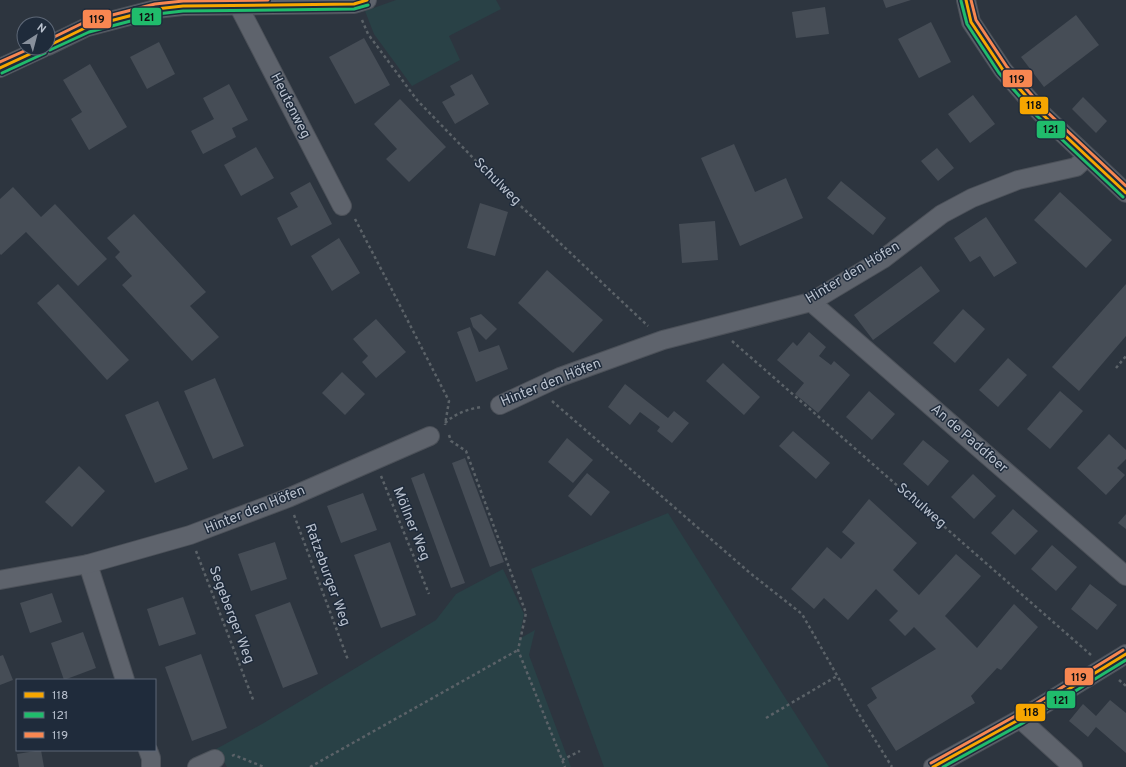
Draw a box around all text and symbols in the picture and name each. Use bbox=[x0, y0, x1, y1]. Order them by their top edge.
line badge: 121 bbox=[131, 7, 162, 26]
line badge: 119 bbox=[82, 9, 112, 29]
text: 121 bbox=[139, 11, 155, 25]
text: 119 bbox=[89, 13, 105, 27]
north arrow bbox=[16, 16, 56, 56]
text: N bbox=[34, 21, 49, 37]
line badge: 119 bbox=[1002, 69, 1033, 88]
street label: Heutenweg bbox=[266, 70, 314, 142]
text: 119 bbox=[1009, 73, 1025, 87]
line badge: 118 bbox=[1019, 96, 1049, 115]
text: 118 bbox=[1026, 99, 1042, 113]
line badge: 121 bbox=[1036, 120, 1066, 139]
text: 121 bbox=[1043, 123, 1059, 137]
street label: Schulweg bbox=[470, 155, 524, 209]
street label: Hinter den Höfen bbox=[803, 238, 903, 308]
street label: Hinter den Höfen bbox=[498, 355, 604, 411]
street label: An de Paddfoer bbox=[927, 401, 1011, 477]
street label: Schulweg bbox=[893, 480, 949, 532]
street label: Hinter den Höfen bbox=[202, 482, 308, 538]
street label: Möllner Weg bbox=[389, 485, 433, 563]
street label: Ratzeburger Weg bbox=[301, 521, 353, 629]
street label: Segeberger Weg bbox=[205, 564, 257, 666]
line badge: 119 bbox=[1064, 667, 1094, 686]
text: 119 bbox=[1071, 671, 1087, 685]
legend bbox=[16, 679, 156, 751]
text: 118 bbox=[52, 688, 68, 704]
line badge: 121 bbox=[1046, 690, 1076, 709]
text: 121 bbox=[1053, 694, 1069, 708]
line badge: 118 bbox=[1015, 703, 1046, 722]
text: 118 bbox=[1023, 706, 1039, 720]
text: 121 bbox=[52, 708, 68, 724]
text: 119 bbox=[52, 728, 68, 744]

